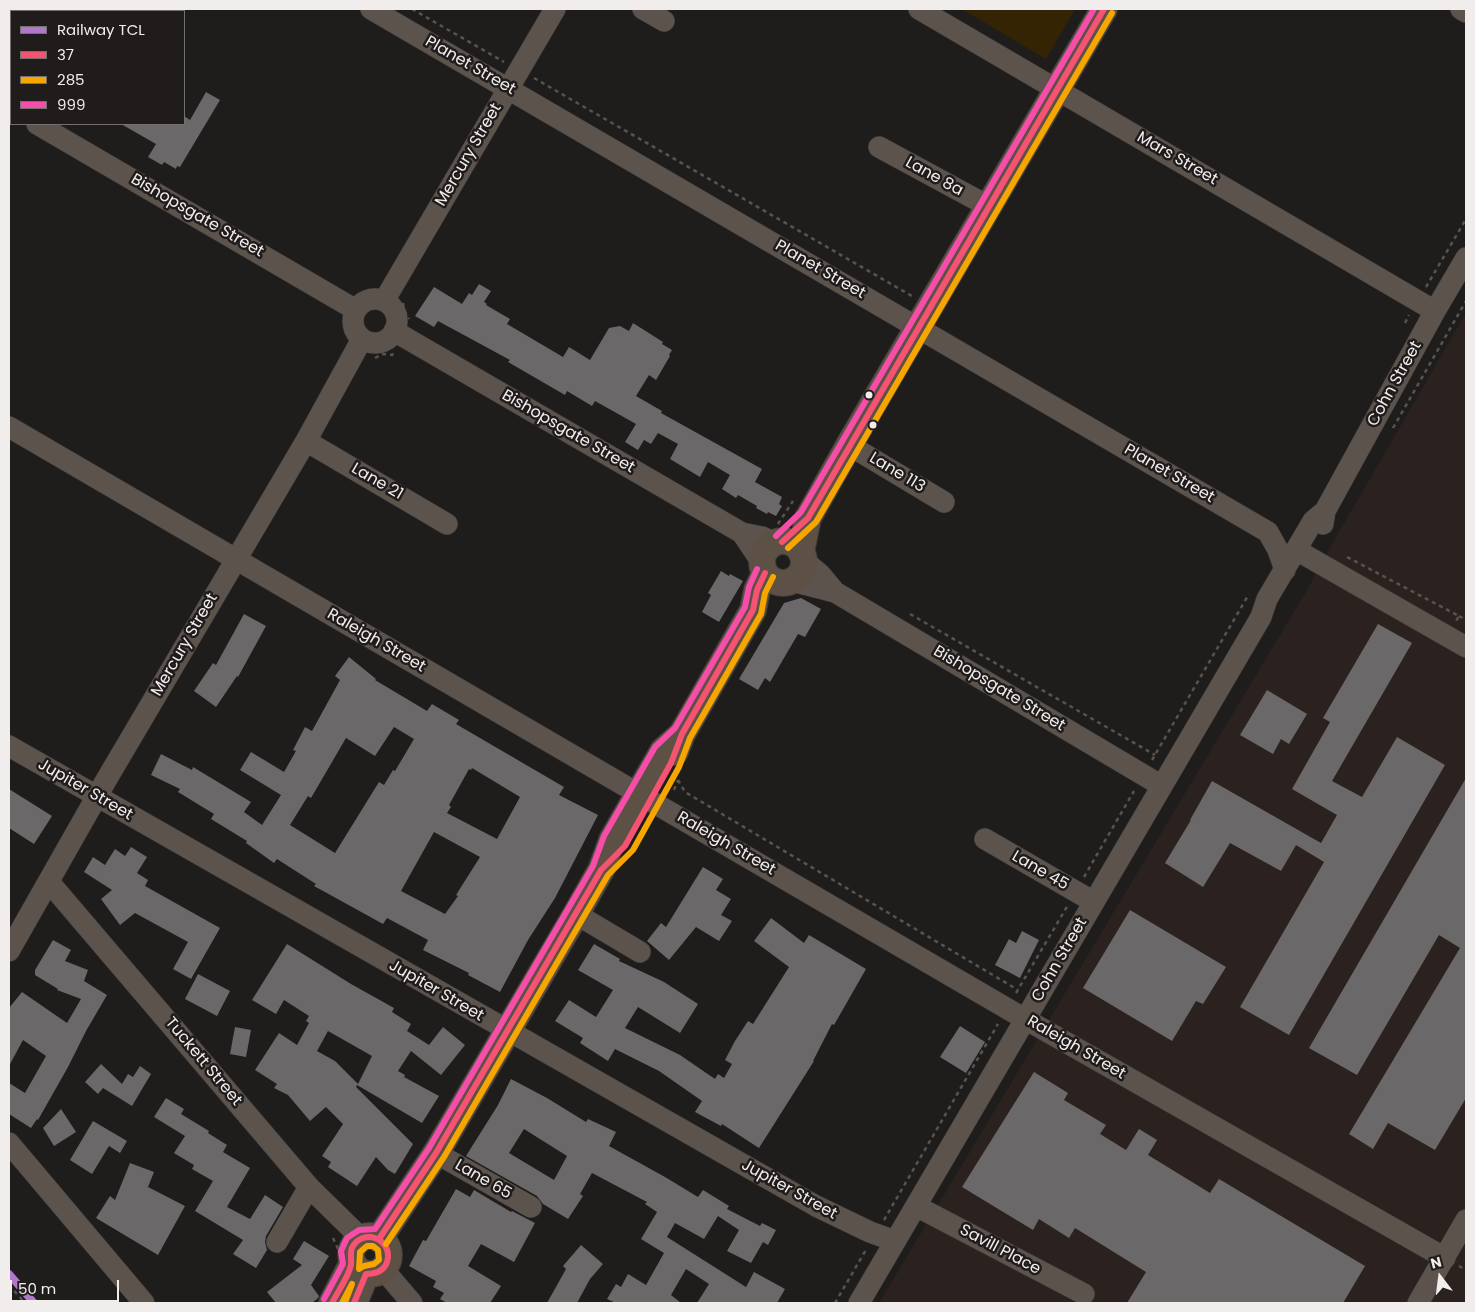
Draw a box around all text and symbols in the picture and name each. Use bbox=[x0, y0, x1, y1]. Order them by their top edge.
legend bbox=[10, 10, 185, 125]
text: Railway TCL bbox=[57, 19, 145, 40]
street label: Planet Street bbox=[421, 32, 519, 100]
text: 37 bbox=[57, 44, 74, 65]
text: 285 bbox=[57, 69, 85, 90]
text: 999 bbox=[57, 94, 85, 115]
street label: Mercury Street bbox=[432, 100, 506, 210]
street label: Mars Street bbox=[1133, 128, 1221, 190]
street label: Lane 8a bbox=[902, 153, 966, 201]
street label: Bishopsgate Street bbox=[127, 170, 267, 262]
street label: Planet Street bbox=[771, 236, 869, 304]
street label: Cohn Street bbox=[1364, 338, 1426, 430]
street label: Bishopsgate Street bbox=[498, 386, 638, 478]
unlabelled marker bbox=[864, 390, 874, 400]
unlabelled marker bbox=[868, 420, 878, 430]
street label: Planet Street bbox=[1120, 440, 1218, 508]
street label: Lane 113 bbox=[866, 449, 928, 497]
street label: Lane 21 bbox=[348, 460, 406, 504]
street label: Mercury Street bbox=[148, 590, 222, 700]
street label: Raleigh Street bbox=[323, 605, 429, 677]
street label: Bishopsgate Street bbox=[930, 642, 1068, 736]
street label: Jupiter Street bbox=[34, 755, 136, 825]
street label: Raleigh Street bbox=[673, 808, 779, 880]
street label: Lane 45 bbox=[1008, 847, 1072, 895]
street label: Cohn Street bbox=[1028, 914, 1092, 1006]
street label: Jupiter Street bbox=[385, 956, 487, 1026]
street label: Raleigh Street bbox=[1023, 1012, 1129, 1084]
street label: Tuckett Street bbox=[160, 1014, 246, 1110]
street label: Lane 65 bbox=[451, 1156, 515, 1204]
street label: Jupiter Street bbox=[738, 1156, 840, 1224]
street label: Savill Place bbox=[956, 1221, 1044, 1279]
text: N bbox=[1428, 1251, 1444, 1274]
north arrow bbox=[1415, 1252, 1465, 1302]
scale bar bbox=[12, 1270, 121, 1302]
text: 50 m bbox=[18, 1278, 56, 1299]

